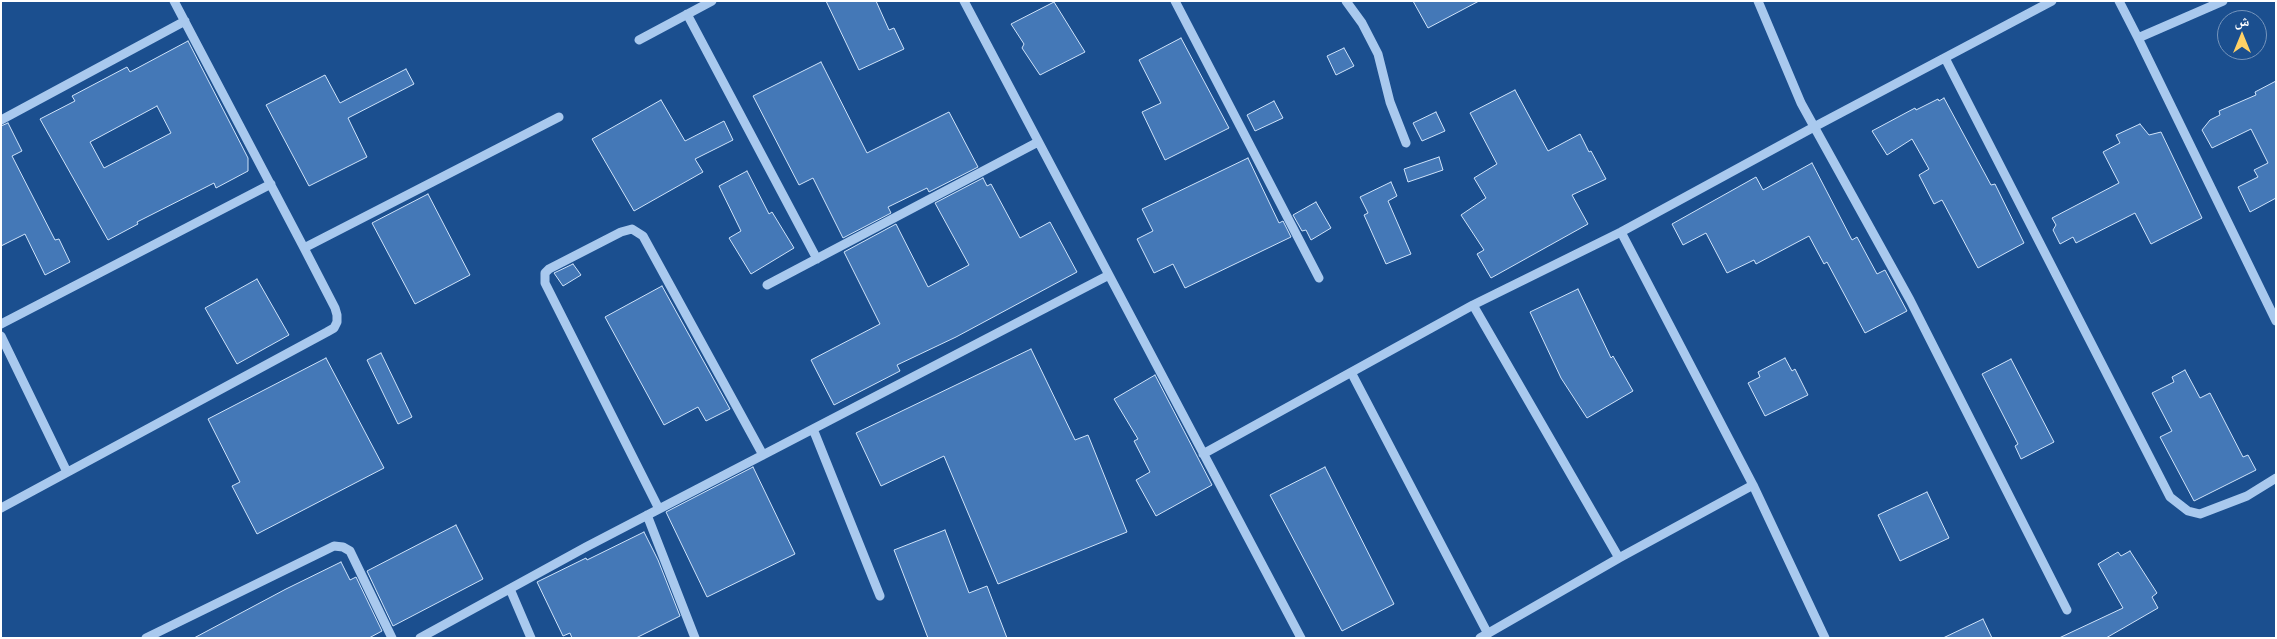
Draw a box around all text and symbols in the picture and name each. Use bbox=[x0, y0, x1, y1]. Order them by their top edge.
north arrow bbox=[2217, 10, 2267, 60]
text: ش bbox=[2235, 12, 2249, 30]

